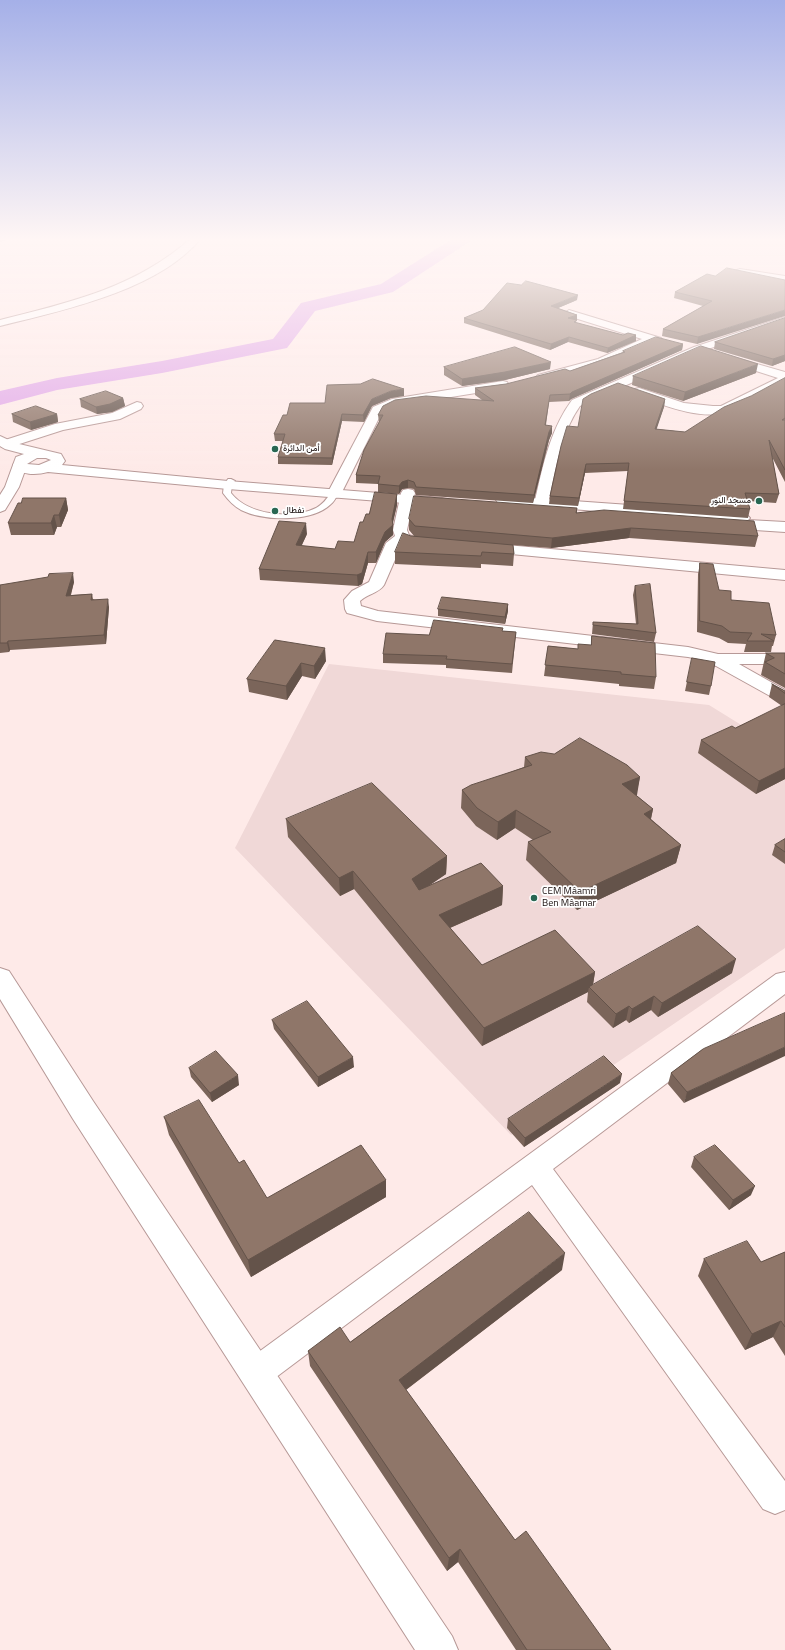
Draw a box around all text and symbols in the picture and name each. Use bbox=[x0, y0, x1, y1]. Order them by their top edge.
marker: أمن الدائرة bbox=[270, 444, 280, 454]
place label: أمن الدائرة bbox=[283, 444, 320, 454]
place label: مسجد النور bbox=[711, 496, 751, 506]
marker: مسجد النور bbox=[754, 496, 764, 506]
marker: نفطال bbox=[270, 506, 280, 516]
place label: نفطال bbox=[283, 506, 304, 516]
place label: CEM Mâamri Ben Mâamar bbox=[542, 886, 596, 910]
marker: CEM Mâamri Ben Mâamar bbox=[529, 893, 539, 903]

